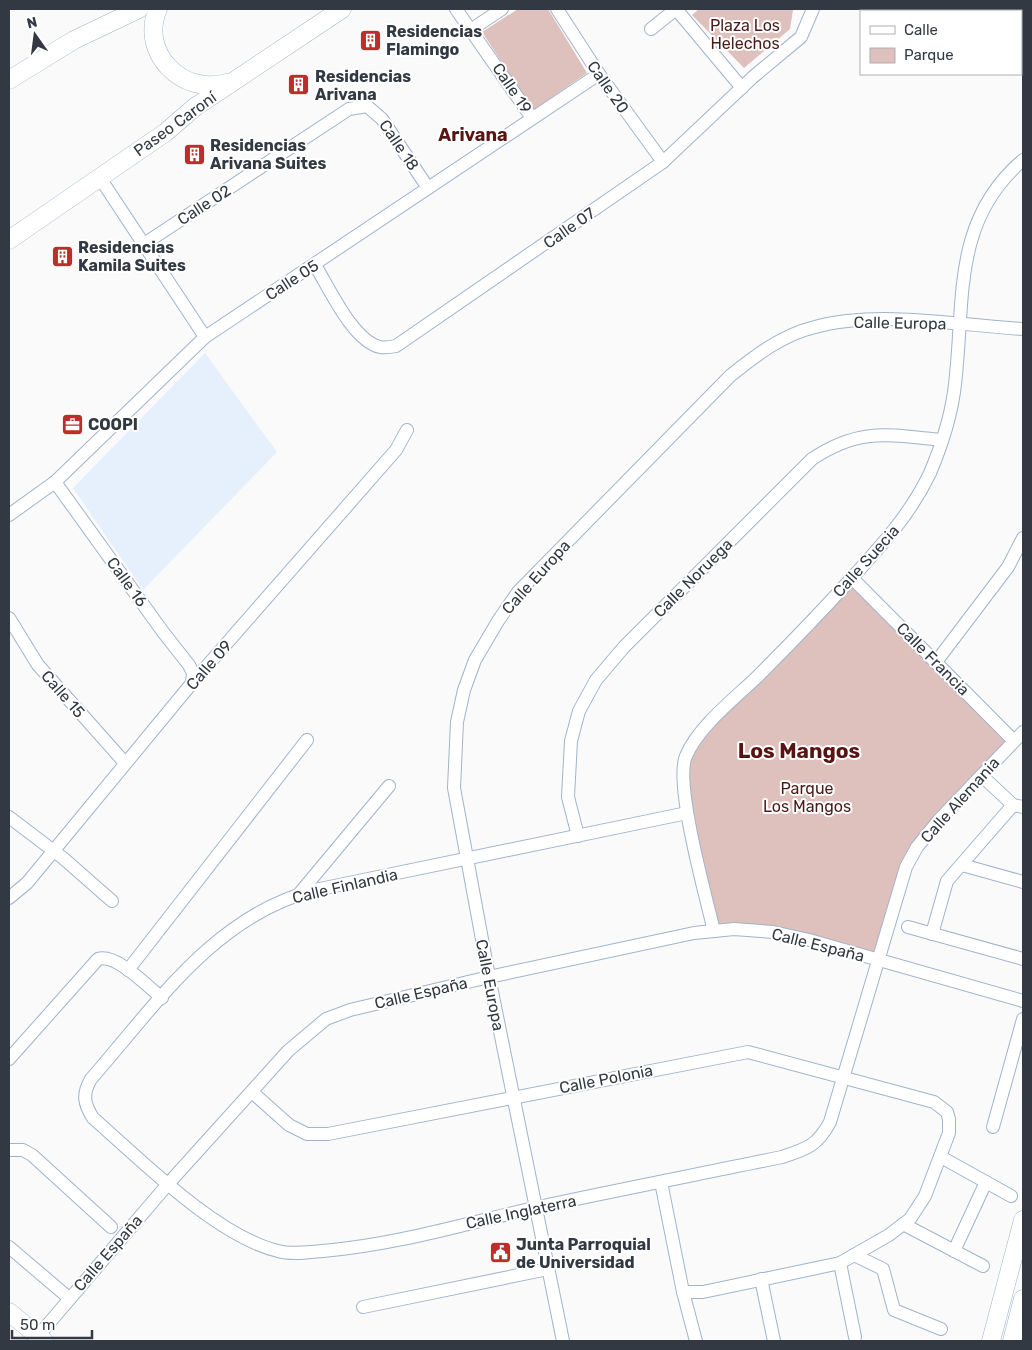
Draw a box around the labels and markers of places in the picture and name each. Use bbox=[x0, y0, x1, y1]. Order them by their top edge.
place label: Residencias Flamingo bbox=[386, 22, 482, 59]
building icon: Residencias Flamingo bbox=[358, 28, 382, 52]
place label: Residencias Arivana bbox=[315, 67, 411, 104]
building icon: Residencias Arivana bbox=[287, 73, 311, 97]
place label: Residencias Arivana Suites bbox=[210, 136, 326, 173]
building icon: Residencias Arivana Suites bbox=[182, 142, 206, 166]
place label: Residencias Kamila Suites bbox=[78, 238, 186, 275]
building icon: Residencias Kamila Suites bbox=[50, 244, 74, 268]
office icon: COOPI bbox=[60, 412, 84, 436]
place label: COOPI bbox=[88, 415, 138, 434]
place label: Junta Parroquial de Universidad bbox=[516, 1235, 651, 1272]
public building icon: Junta Parroquial de Universidad bbox=[488, 1241, 512, 1265]

